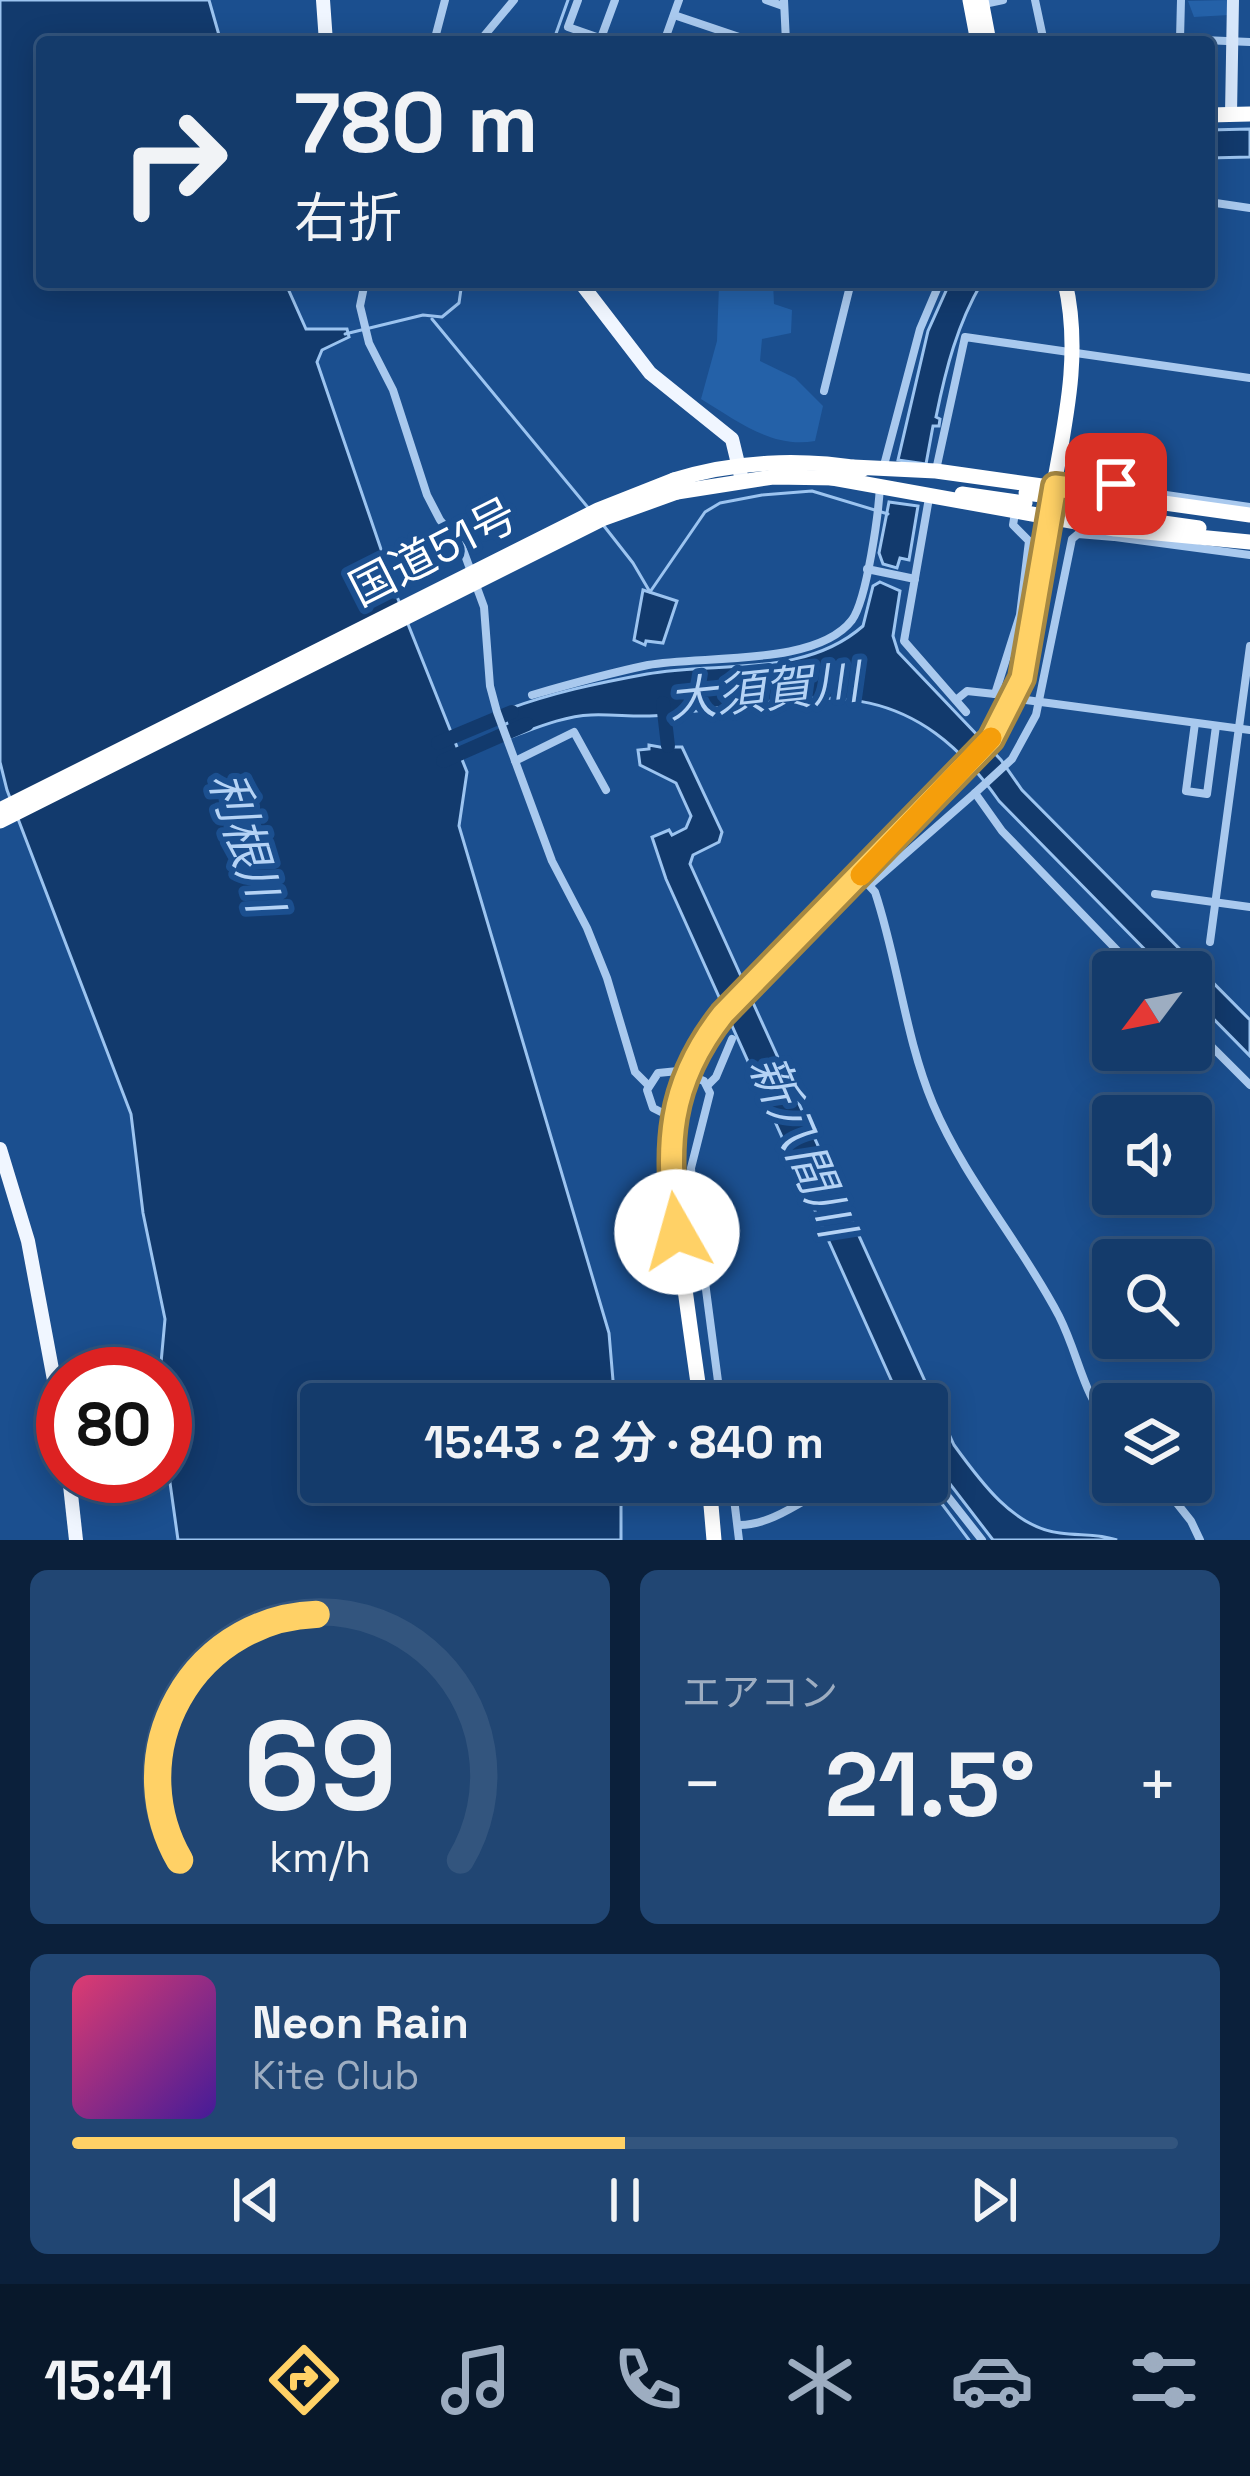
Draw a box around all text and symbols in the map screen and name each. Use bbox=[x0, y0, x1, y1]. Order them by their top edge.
text: 780 m bbox=[294, 69, 538, 177]
icon: right bbox=[96, 84, 252, 240]
text: 右折 bbox=[294, 184, 402, 253]
pin bbox=[1065, 433, 1167, 535]
icon: arrive bbox=[1083, 451, 1149, 517]
street label: 国道51号 bbox=[340, 486, 526, 618]
water label: 大須賀川 bbox=[665, 650, 868, 731]
water label: 利根川 bbox=[196, 764, 298, 925]
north arrow bbox=[1092, 951, 1212, 1071]
map controls bbox=[1092, 951, 1212, 1503]
water label: 新八間川 bbox=[736, 1046, 870, 1251]
button: sound bbox=[1092, 1095, 1212, 1215]
position arrow bbox=[614, 1169, 740, 1295]
button: search bbox=[1092, 1239, 1212, 1359]
speed limit sign: 80 bbox=[36, 1347, 192, 1503]
button: layers bbox=[1092, 1383, 1212, 1503]
text: 15:43 · 2 分 · 840 m bbox=[424, 1414, 824, 1471]
text: エアコン bbox=[682, 1668, 838, 1717]
text: 69 bbox=[243, 1686, 397, 1845]
text: 21.5° bbox=[825, 1727, 1035, 1842]
text: − bbox=[682, 1742, 723, 1826]
text: + bbox=[1137, 1742, 1178, 1826]
text: km/h bbox=[269, 1830, 371, 1885]
text: Neon Rain bbox=[252, 1994, 469, 2051]
text: Kite Club bbox=[252, 2051, 419, 2100]
icon: previous bbox=[223, 2167, 289, 2233]
icon: pause bbox=[592, 2167, 658, 2233]
icon: next bbox=[961, 2167, 1027, 2233]
icon: directions bbox=[262, 2338, 346, 2422]
icon: music bbox=[434, 2338, 518, 2422]
icon: phone bbox=[606, 2338, 690, 2422]
icon: climate bbox=[778, 2338, 862, 2422]
icon: car bbox=[950, 2338, 1034, 2422]
icon: filters bbox=[1122, 2338, 1206, 2422]
text: 15:41 bbox=[44, 2346, 174, 2415]

